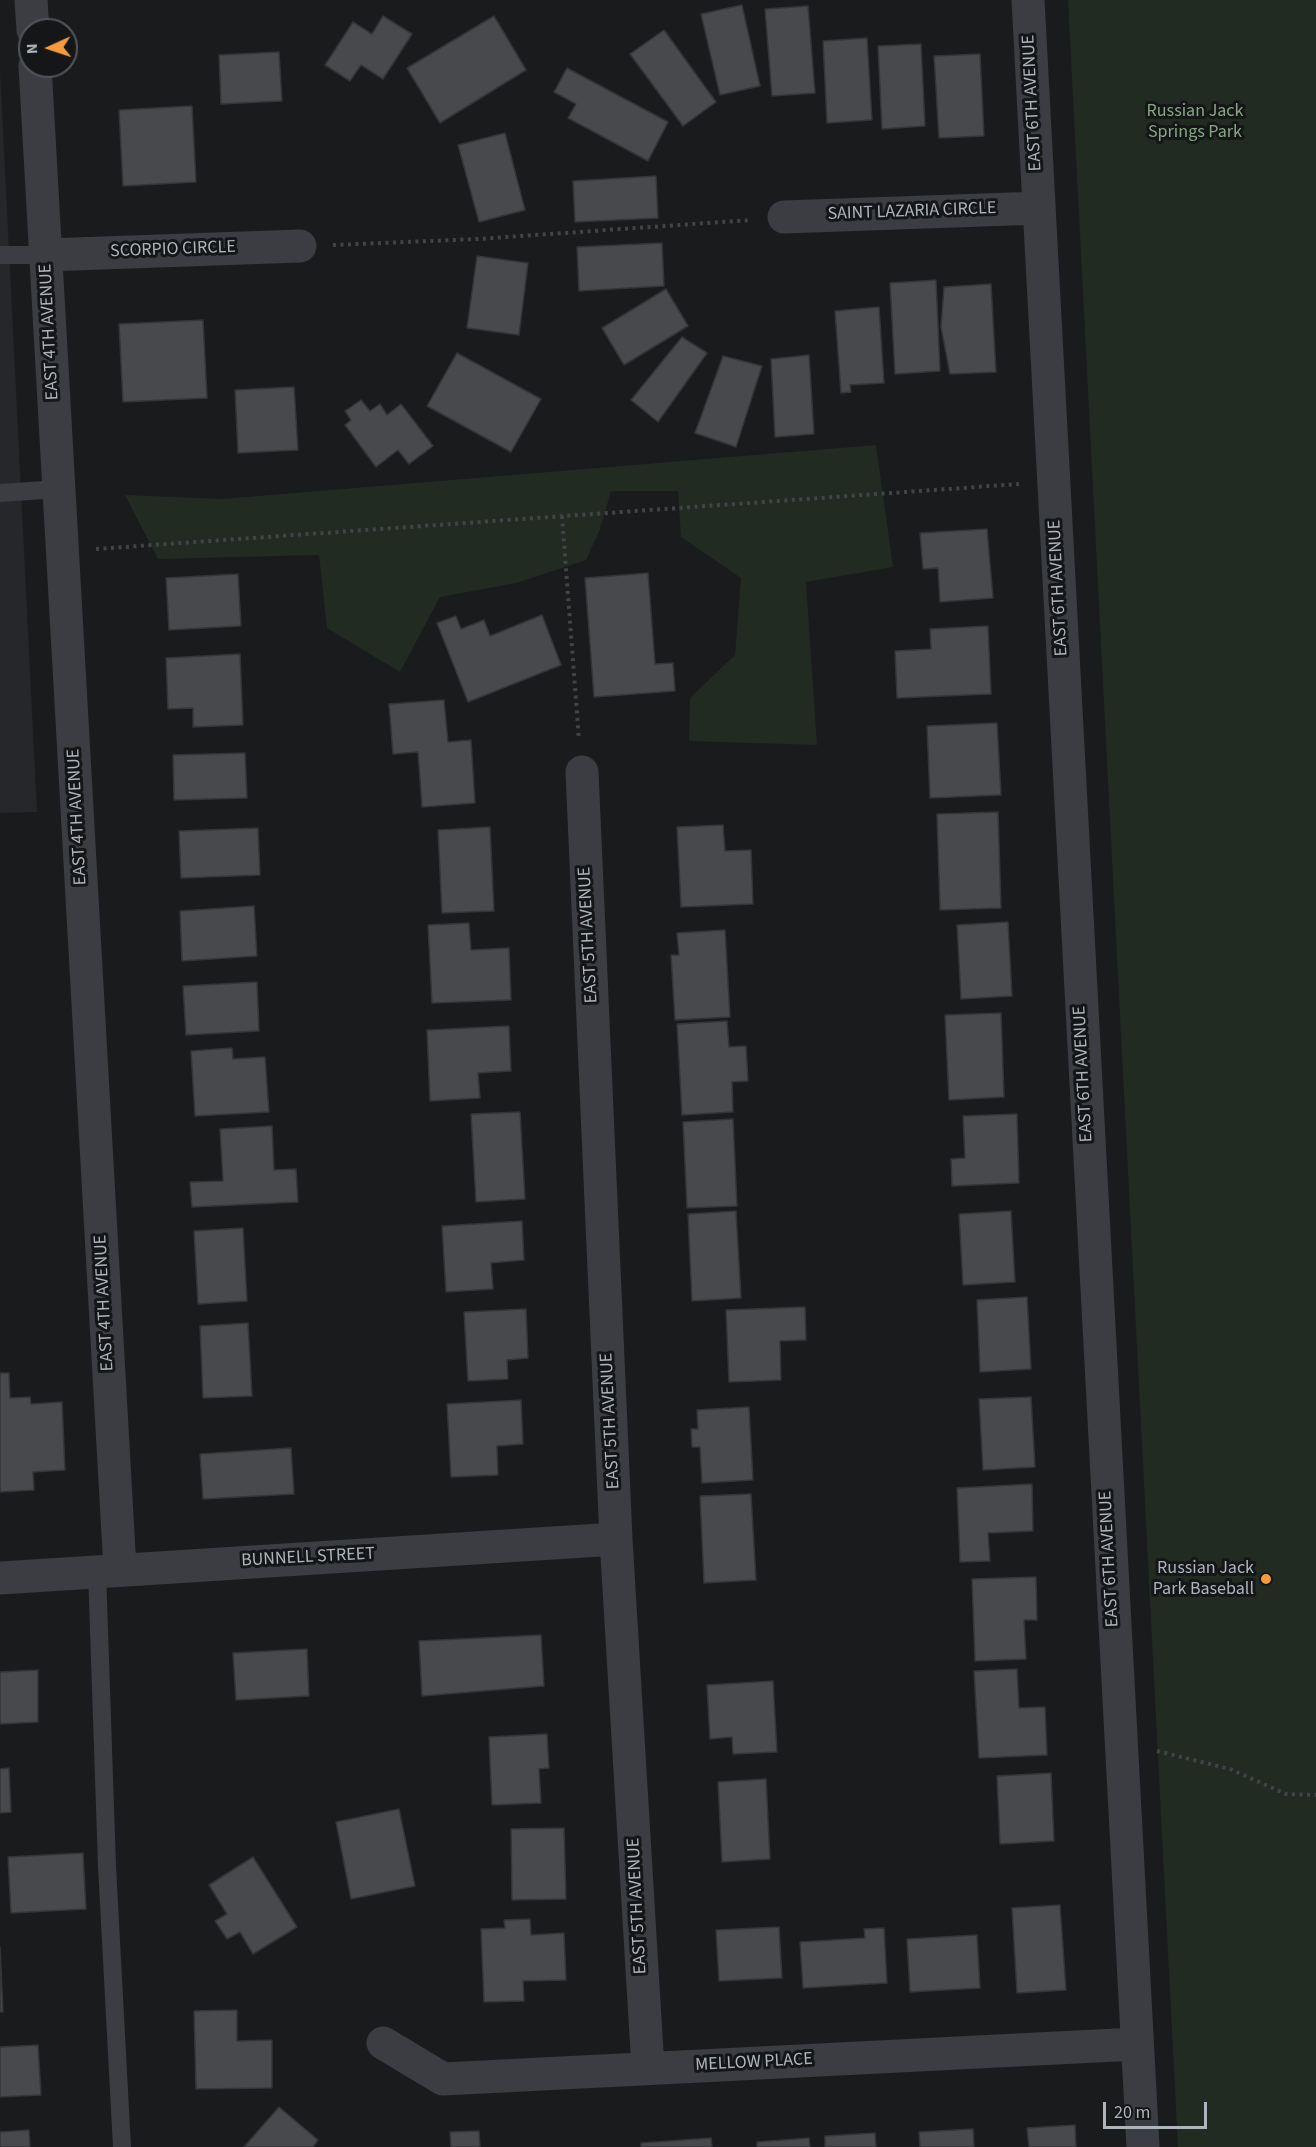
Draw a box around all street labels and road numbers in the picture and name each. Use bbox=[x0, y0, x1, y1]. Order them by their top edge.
street label: EAST 6TH AVENUE bbox=[1019, 34, 1047, 172]
street label: SAINT LAZARIA CIRCLE bbox=[827, 198, 997, 226]
street label: SCORPIO CIRCLE bbox=[110, 237, 236, 263]
street label: EAST 4TH AVENUE bbox=[36, 263, 64, 401]
street label: EAST 6TH AVENUE bbox=[1045, 519, 1073, 657]
street label: EAST 4TH AVENUE bbox=[64, 748, 92, 886]
street label: EAST 5TH AVENUE bbox=[575, 866, 603, 1004]
street label: EAST 6TH AVENUE bbox=[1070, 1005, 1098, 1143]
street label: EAST 4TH AVENUE bbox=[91, 1234, 119, 1372]
street label: EAST 5TH AVENUE bbox=[597, 1352, 625, 1490]
street label: EAST 6TH AVENUE bbox=[1096, 1490, 1124, 1628]
street label: BUNNELL STREET bbox=[241, 1544, 375, 1572]
street label: EAST 5TH AVENUE bbox=[624, 1837, 652, 1975]
street label: MELLOW PLACE bbox=[695, 2049, 813, 2077]

